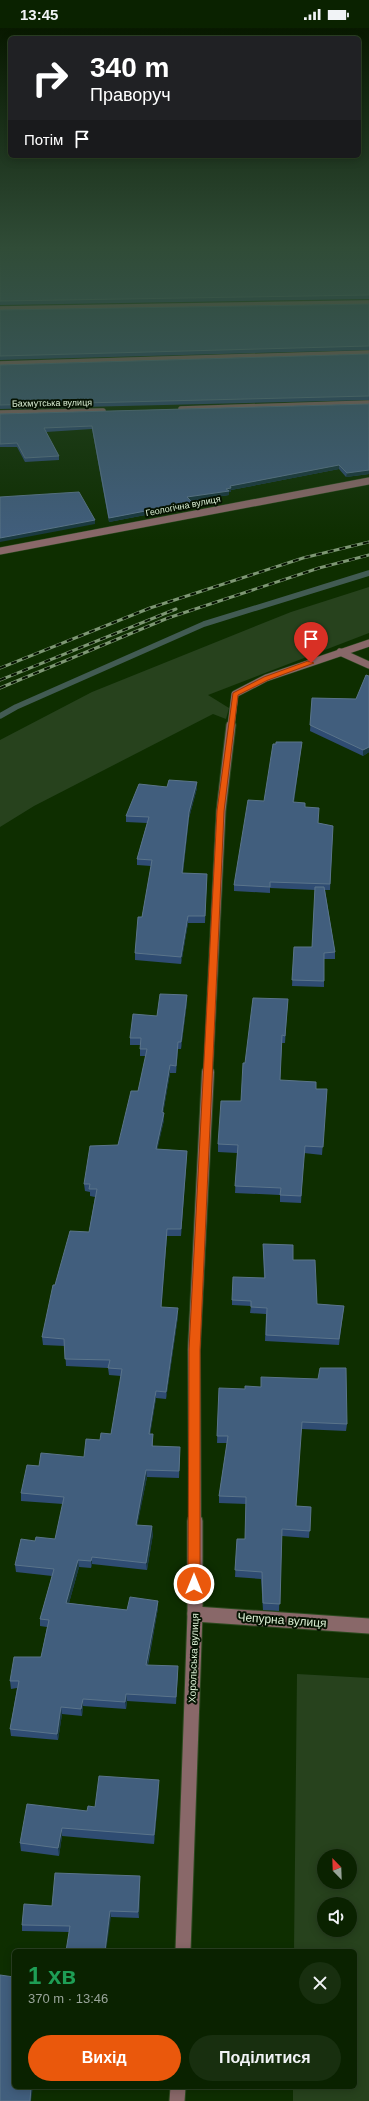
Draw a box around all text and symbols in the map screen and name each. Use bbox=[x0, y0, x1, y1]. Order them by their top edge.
text: 13:45 bbox=[20, 6, 58, 23]
icon: right bbox=[24, 52, 76, 104]
text: 340 m bbox=[90, 52, 169, 83]
text: Праворуч bbox=[90, 85, 171, 105]
icon: arrive bbox=[71, 128, 93, 150]
text: Потім bbox=[24, 131, 63, 148]
street label: Бахмутська вулиця bbox=[12, 397, 92, 409]
street label: Геологічна вулиця bbox=[145, 494, 221, 518]
pin bbox=[294, 622, 328, 663]
icon: arrive bbox=[300, 628, 322, 650]
position arrow bbox=[173, 1563, 215, 1605]
street label: Чепурна вулиця bbox=[237, 1610, 327, 1630]
street label: Хорольська вулиця bbox=[186, 1613, 201, 1703]
north arrow bbox=[317, 1849, 357, 1889]
map controls bbox=[317, 1849, 357, 1937]
button: sound bbox=[317, 1897, 357, 1937]
text: 1 хв bbox=[28, 1962, 76, 1989]
button: close bbox=[299, 1962, 341, 2004]
text: 370 m · 13:46 bbox=[28, 1991, 108, 2006]
button: Вихід bbox=[28, 2035, 181, 2081]
button: Поділитися bbox=[189, 2035, 341, 2081]

